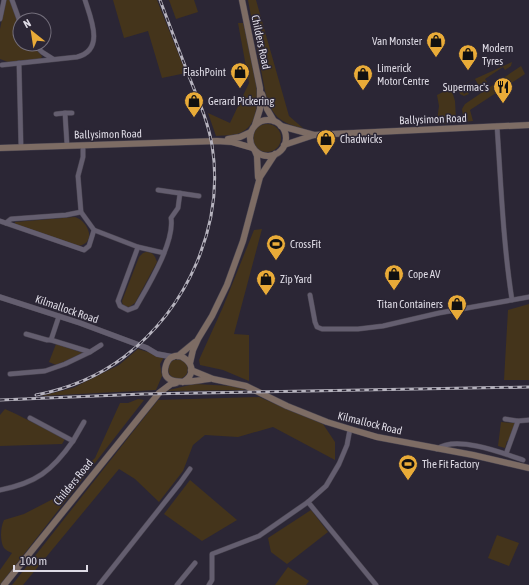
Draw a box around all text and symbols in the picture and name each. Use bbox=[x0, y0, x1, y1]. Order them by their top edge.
north arrow bbox=[12, 12, 52, 52]
street label: Childers Road bbox=[249, 14, 273, 70]
text: N bbox=[21, 17, 33, 30]
shop icon: Van Monster bbox=[425, 30, 447, 58]
place label: Van Monster bbox=[372, 35, 423, 47]
place label: Modern Tyres bbox=[482, 42, 513, 67]
shop icon: Modern Tyres bbox=[457, 43, 479, 71]
shop icon: FlashPoint bbox=[229, 61, 251, 89]
place label: Limerick Motor Centre bbox=[377, 62, 429, 87]
shop icon: Limerick Motor Centre bbox=[352, 63, 374, 91]
place label: FlashPoint bbox=[183, 66, 226, 78]
restaurant icon: Supermac's bbox=[492, 76, 514, 104]
place label: Supermac's bbox=[443, 81, 489, 93]
shop icon: Gerard Pickering bbox=[183, 90, 205, 118]
place label: Gerard Pickering bbox=[208, 95, 274, 107]
street label: Ballysimon Road bbox=[399, 112, 467, 126]
street label: Ballysimon Road bbox=[74, 127, 142, 141]
shop icon: Chadwicks bbox=[315, 128, 337, 156]
place label: Chadwicks bbox=[340, 133, 383, 145]
sports icon: CrossFit bbox=[265, 233, 287, 261]
place label: CrossFit bbox=[290, 238, 321, 250]
shop icon: Cope AV bbox=[383, 263, 405, 291]
shop icon: Zip Yard bbox=[255, 268, 277, 296]
place label: Cope AV bbox=[408, 268, 441, 280]
place label: Zip Yard bbox=[280, 273, 312, 285]
street label: Kilmallock Road bbox=[34, 293, 100, 325]
shop icon: Titan Containers bbox=[446, 293, 468, 321]
place label: Titan Containers bbox=[377, 298, 443, 310]
street label: Kilmallock Road bbox=[336, 409, 404, 437]
sports icon: The Fit Factory bbox=[397, 453, 419, 481]
street label: Childers Road bbox=[51, 457, 95, 507]
place label: The Fit Factory bbox=[422, 458, 480, 470]
scale bar bbox=[14, 547, 87, 573]
text: 100 m bbox=[20, 554, 47, 568]

